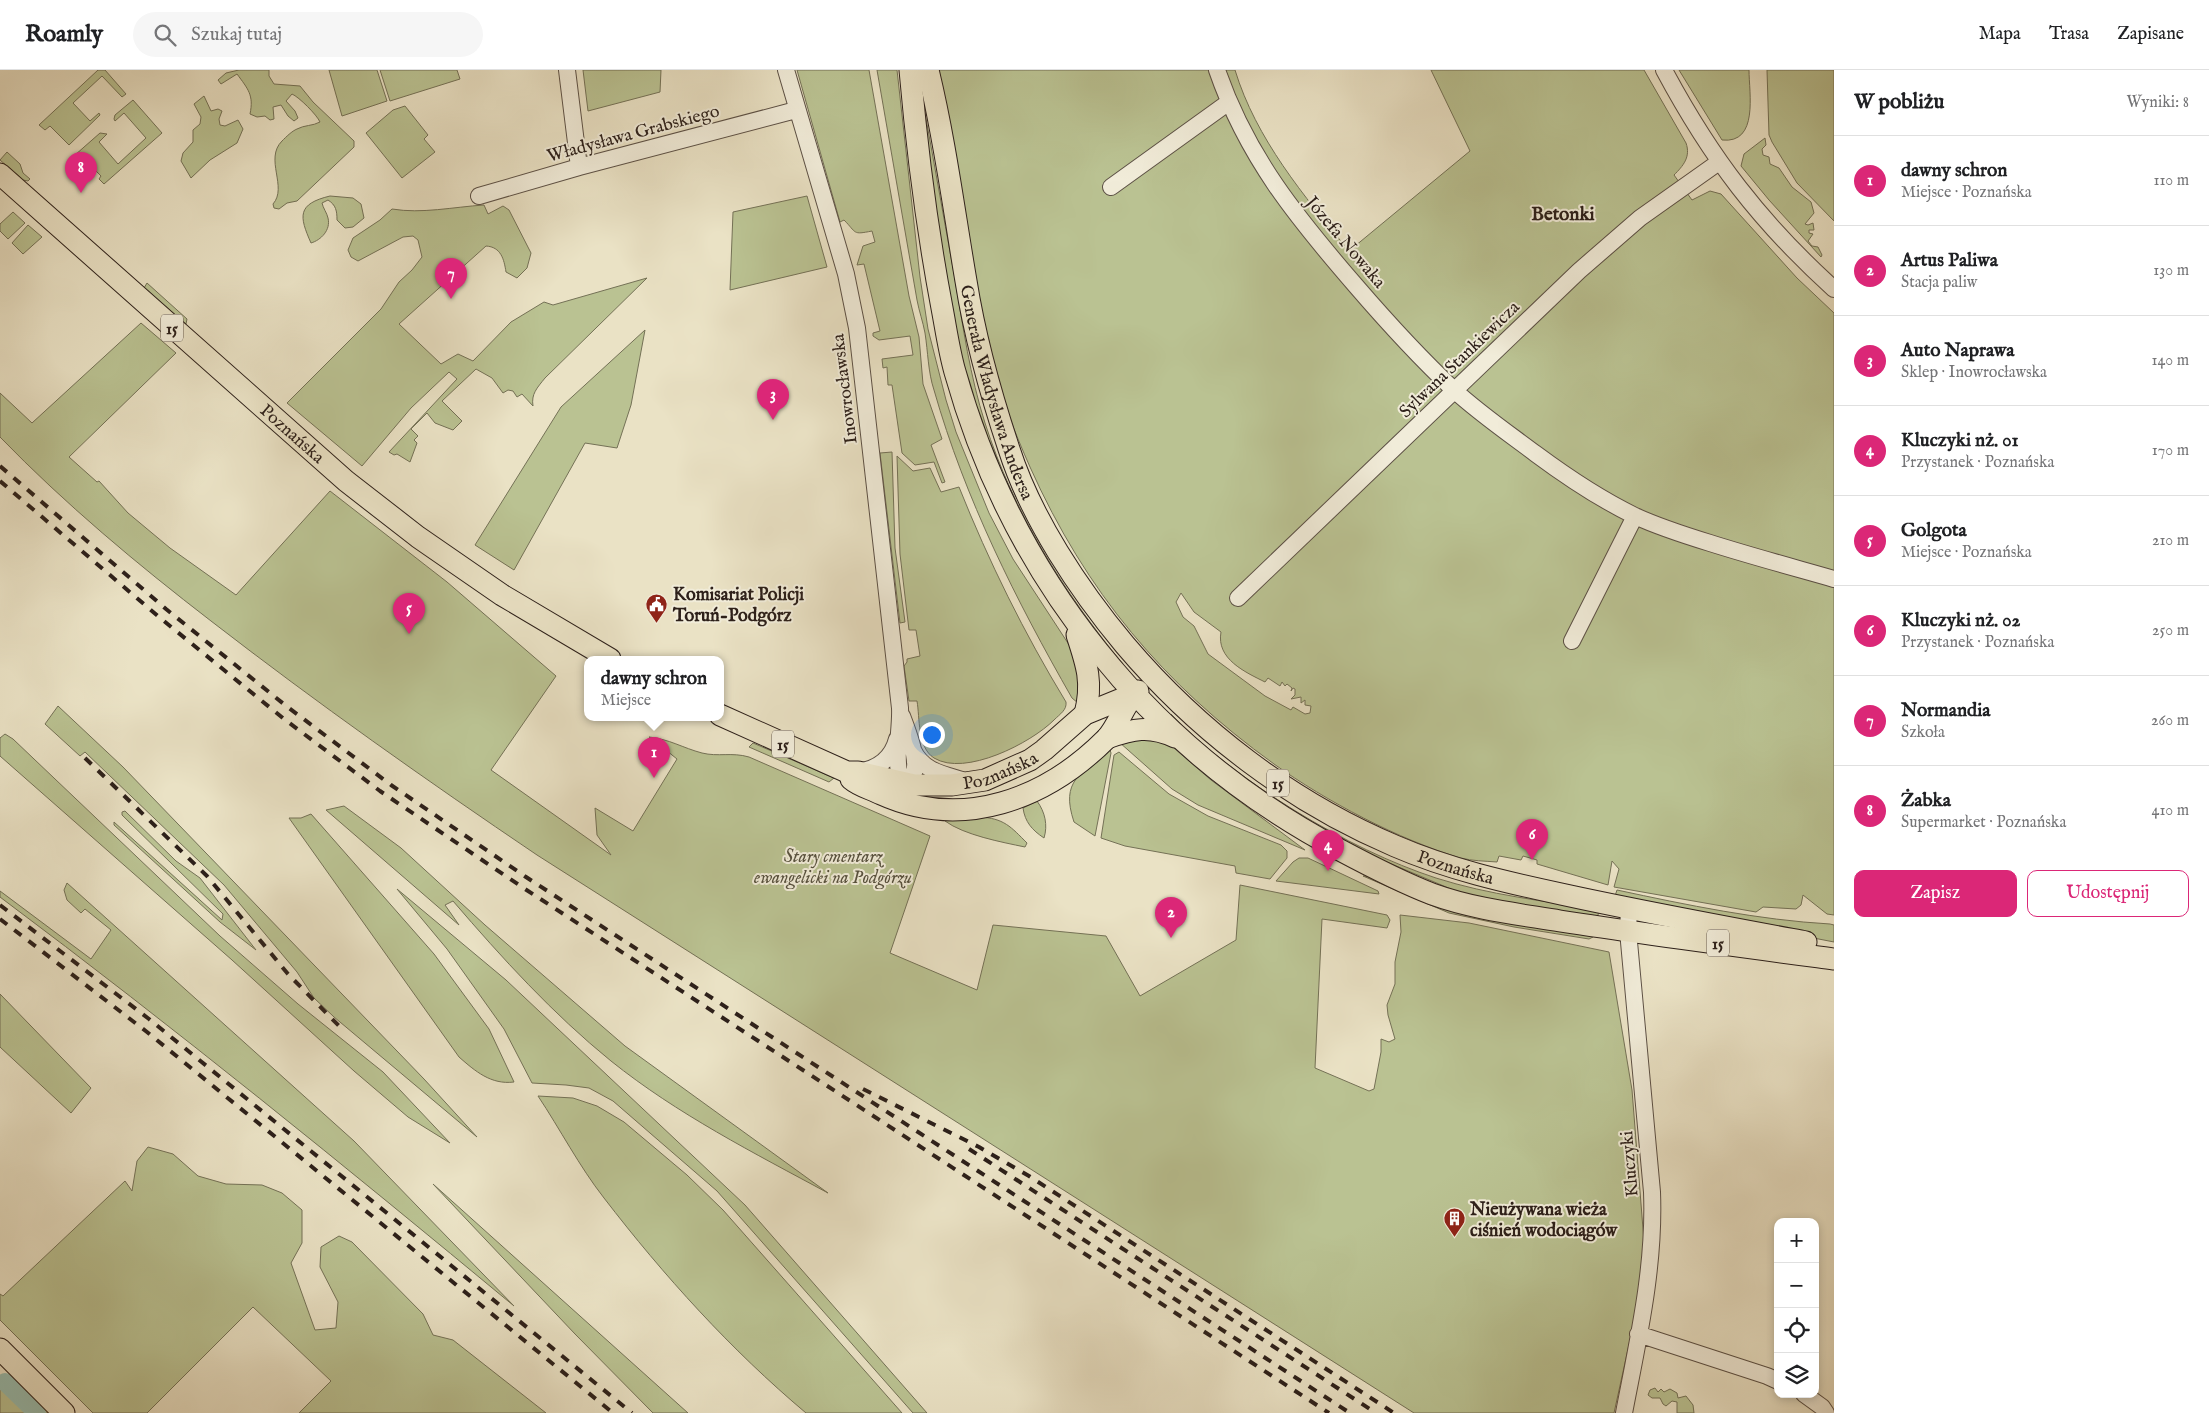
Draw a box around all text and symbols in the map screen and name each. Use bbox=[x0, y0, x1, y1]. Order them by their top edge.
search box bbox=[133, 12, 483, 57]
text: Roamly bbox=[25, 19, 103, 50]
icon: search bbox=[151, 21, 179, 49]
text: Szukaj tutaj bbox=[191, 23, 282, 47]
text: Mapa bbox=[1979, 23, 2021, 46]
text: Trasa bbox=[2049, 23, 2089, 46]
text: Zapisane bbox=[2117, 23, 2184, 46]
text: W pobliżu bbox=[1854, 89, 1944, 116]
text: Wyniki: 8 bbox=[2126, 93, 2189, 113]
street label: Władysława Grabskiego bbox=[545, 100, 723, 169]
pin: 8 bbox=[65, 152, 97, 193]
text: dawny schron bbox=[1901, 159, 2007, 183]
text: 1 bbox=[1867, 171, 1873, 191]
text: 110 m bbox=[2153, 171, 2189, 191]
text: Miejsce · Poznańska bbox=[1901, 183, 2032, 203]
street label: Józefa Nowaka bbox=[1298, 191, 1390, 294]
district label: Betonki bbox=[1531, 203, 1595, 227]
text: Artus Paliwa bbox=[1901, 249, 1998, 273]
pin: 7 bbox=[435, 258, 467, 299]
text: 2 bbox=[1866, 261, 1874, 281]
text: 130 m bbox=[2153, 261, 2189, 281]
text: Stacja paliw bbox=[1901, 273, 1977, 293]
street label: Generała Władysława Andersa bbox=[954, 283, 1038, 504]
street label: Sylwana Stankiewicza bbox=[1395, 296, 1525, 424]
road number: 15 bbox=[161, 314, 183, 342]
street label: Inowrocławska bbox=[827, 332, 864, 445]
text: Auto Naprawa bbox=[1901, 339, 2015, 363]
text: 3 bbox=[1867, 351, 1873, 371]
text: 140 m bbox=[2151, 351, 2189, 371]
text: Sklep · Inowrocławska bbox=[1901, 363, 2047, 383]
pin: 3 bbox=[757, 379, 789, 420]
street label: Poznańska bbox=[254, 400, 329, 470]
text: Kluczyki nż. 01 bbox=[1901, 429, 2019, 453]
text: 4 bbox=[1866, 441, 1874, 461]
text: 170 m bbox=[2152, 441, 2189, 461]
text: Przystanek · Poznańska bbox=[1901, 453, 2054, 473]
text: Golgota bbox=[1901, 519, 1967, 543]
text: 5 bbox=[1867, 531, 1873, 551]
text: 210 m bbox=[2152, 531, 2189, 551]
text: Miejsce · Poznańska bbox=[1901, 543, 2032, 563]
place label: Komisariat Policji Toruń-Podgórz bbox=[672, 584, 804, 628]
public building icon: Komisariat Policji Toruń-Podgórz bbox=[645, 592, 669, 623]
pin: 5 bbox=[393, 593, 425, 634]
text: Kluczyki nż. 02 bbox=[1901, 609, 2021, 633]
text: 6 bbox=[1867, 621, 1873, 641]
text: 250 m bbox=[2152, 621, 2189, 641]
text: Przystanek · Poznańska bbox=[1901, 633, 2054, 653]
popup bbox=[584, 656, 724, 721]
text: dawny schron bbox=[601, 667, 707, 691]
text: Miejsce bbox=[601, 691, 651, 711]
text: Normandia bbox=[1901, 699, 1991, 723]
text: 7 bbox=[1866, 711, 1874, 731]
text: 260 m bbox=[2151, 711, 2189, 731]
your location bbox=[919, 722, 945, 748]
text: Szkoła bbox=[1901, 723, 1945, 743]
road number: 15 bbox=[772, 731, 794, 758]
pin: 1 bbox=[638, 737, 670, 778]
street label: Poznańska bbox=[961, 748, 1044, 796]
road number: 15 bbox=[1267, 770, 1289, 796]
text: Żabka bbox=[1901, 789, 1951, 813]
text: 8 bbox=[1867, 801, 1873, 821]
text: 410 m bbox=[2152, 801, 2189, 821]
text: Supermarket · Poznańska bbox=[1901, 813, 2066, 833]
pin: 6 bbox=[1516, 819, 1548, 860]
pin: 4 bbox=[1312, 830, 1344, 871]
park label: Stary cmentarz ewangelicki na Podgórzu bbox=[753, 846, 912, 890]
street label: Poznańska bbox=[1414, 846, 1496, 891]
button: Zapisz bbox=[1854, 870, 2017, 917]
button: Udostępnij bbox=[2027, 870, 2189, 917]
pin: 2 bbox=[1155, 897, 1187, 938]
road number: 15 bbox=[1707, 930, 1729, 956]
street label: Kluczyki bbox=[1616, 1130, 1645, 1198]
place label: Nieużywana wieża ciśnień wodociągów bbox=[1469, 1199, 1618, 1243]
building icon: Nieużywana wieża ciśnień wodociągów bbox=[1442, 1207, 1466, 1238]
map controls bbox=[1774, 1218, 1819, 1398]
button: + bbox=[1774, 1218, 1819, 1263]
button: − bbox=[1774, 1263, 1819, 1308]
button: locate bbox=[1774, 1308, 1819, 1353]
button: layers bbox=[1774, 1353, 1819, 1398]

